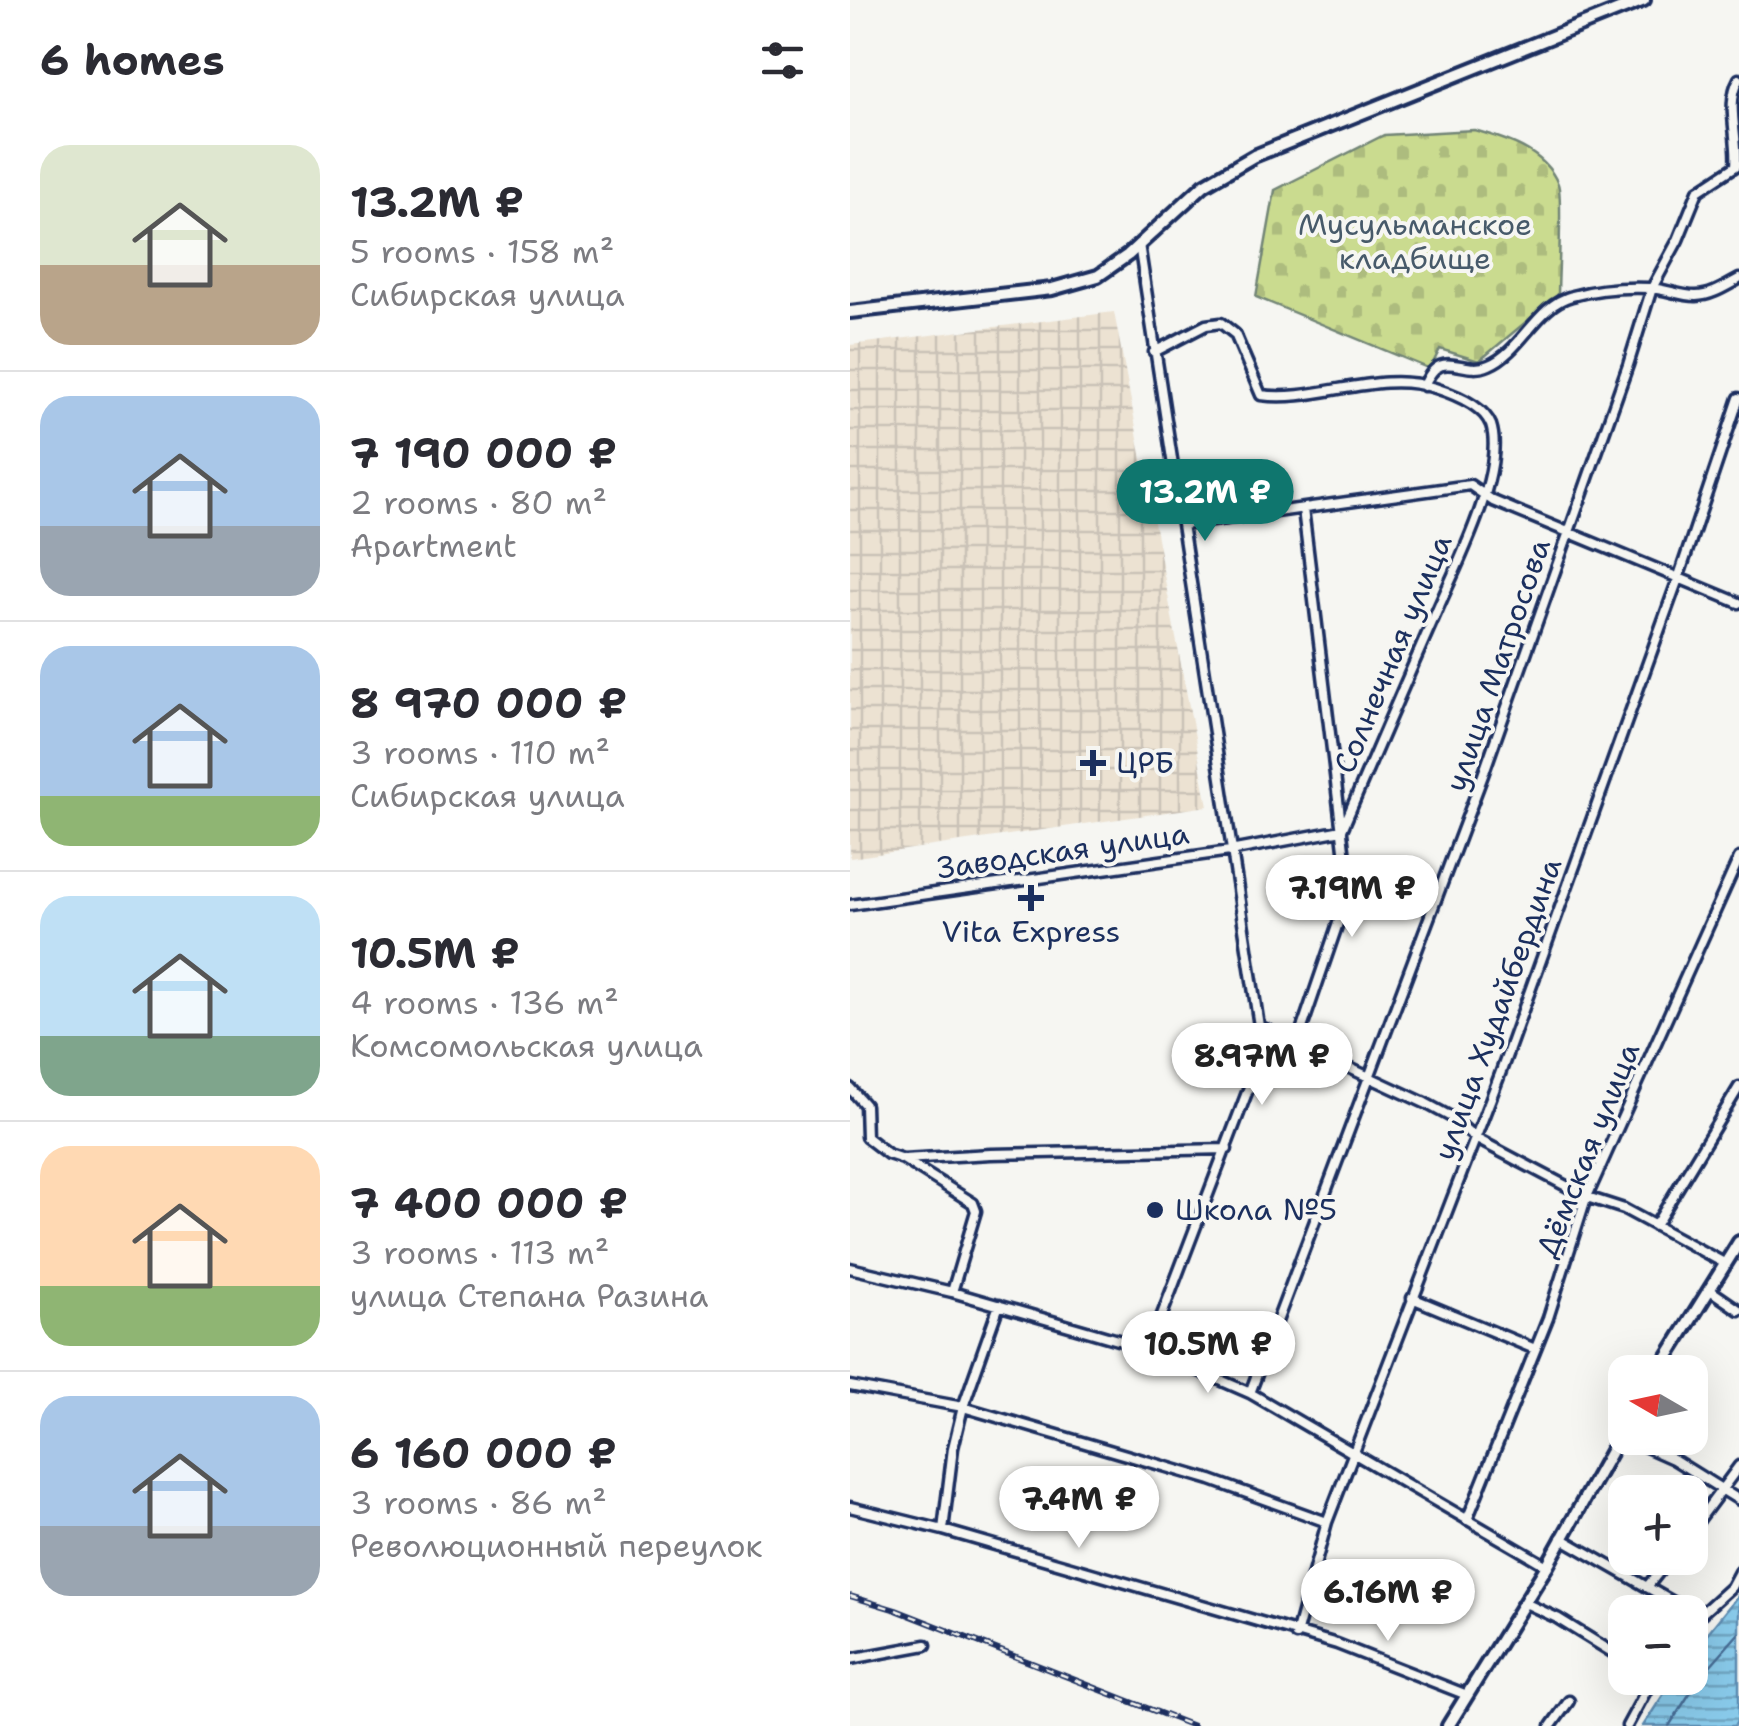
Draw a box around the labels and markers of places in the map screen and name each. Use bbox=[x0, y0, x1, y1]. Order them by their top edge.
pin: 13.2M ₽ bbox=[1113, 459, 1297, 544]
place label: ЦРБ bbox=[1116, 742, 1174, 783]
marker: ЦРБ bbox=[1080, 750, 1106, 776]
pin: 7.19M ₽ bbox=[1260, 855, 1444, 940]
marker: Vita Express bbox=[1020, 887, 1042, 909]
place label: Vita Express bbox=[942, 911, 1120, 952]
pin: 8.97M ₽ bbox=[1170, 1023, 1354, 1108]
place label: Школа №5 bbox=[1175, 1189, 1337, 1230]
marker: Школа №5 bbox=[1144, 1199, 1166, 1221]
pin: 10.5M ₽ bbox=[1116, 1311, 1300, 1396]
pin: 7.4M ₽ bbox=[998, 1466, 1160, 1551]
pin: 6.16M ₽ bbox=[1296, 1559, 1480, 1644]

